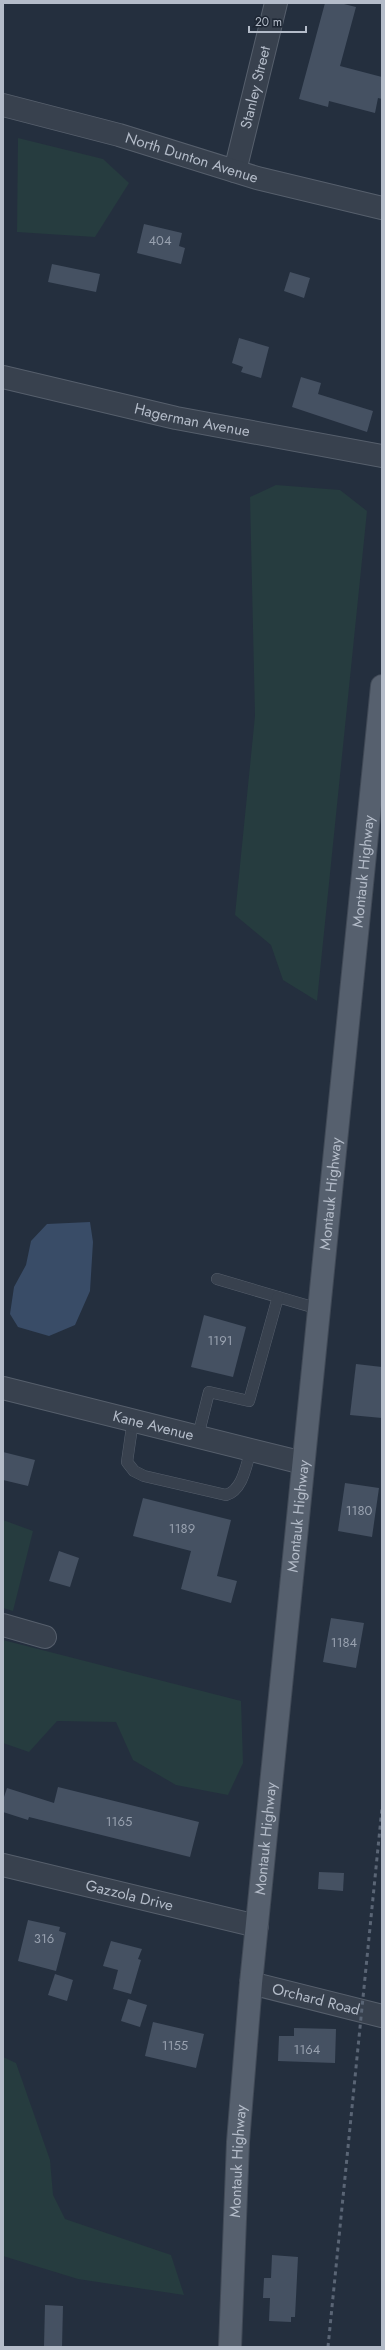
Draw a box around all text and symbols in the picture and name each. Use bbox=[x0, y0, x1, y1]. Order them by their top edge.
scale bar bbox=[249, 8, 306, 34]
text: 20 m bbox=[255, 13, 282, 31]
street label: Stanley Street bbox=[235, 43, 276, 131]
street label: North Dunton Avenue bbox=[123, 127, 261, 189]
house number: 404 bbox=[149, 231, 172, 250]
street label: Hagerman Avenue bbox=[132, 397, 252, 442]
street label: Montauk Highway bbox=[347, 814, 380, 929]
street label: Montauk Highway bbox=[314, 1136, 347, 1251]
house number: 1191 bbox=[207, 1331, 233, 1350]
street label: Kane Avenue bbox=[111, 1405, 196, 1446]
street label: Montauk Highway bbox=[282, 1458, 315, 1573]
house number: 1180 bbox=[346, 1501, 372, 1520]
house number: 1189 bbox=[169, 1519, 195, 1538]
house number: 1184 bbox=[331, 1633, 358, 1652]
street label: Montauk Highway bbox=[249, 1781, 282, 1896]
house number: 1165 bbox=[106, 1812, 132, 1831]
street label: Gazzola Drive bbox=[83, 1874, 176, 1917]
house number: 316 bbox=[34, 1929, 54, 1948]
street label: Orchard Road bbox=[270, 1978, 362, 2021]
house number: 1155 bbox=[162, 2036, 188, 2055]
house number: 1164 bbox=[294, 2040, 321, 2059]
street label: Montauk Highway bbox=[224, 2103, 252, 2218]

